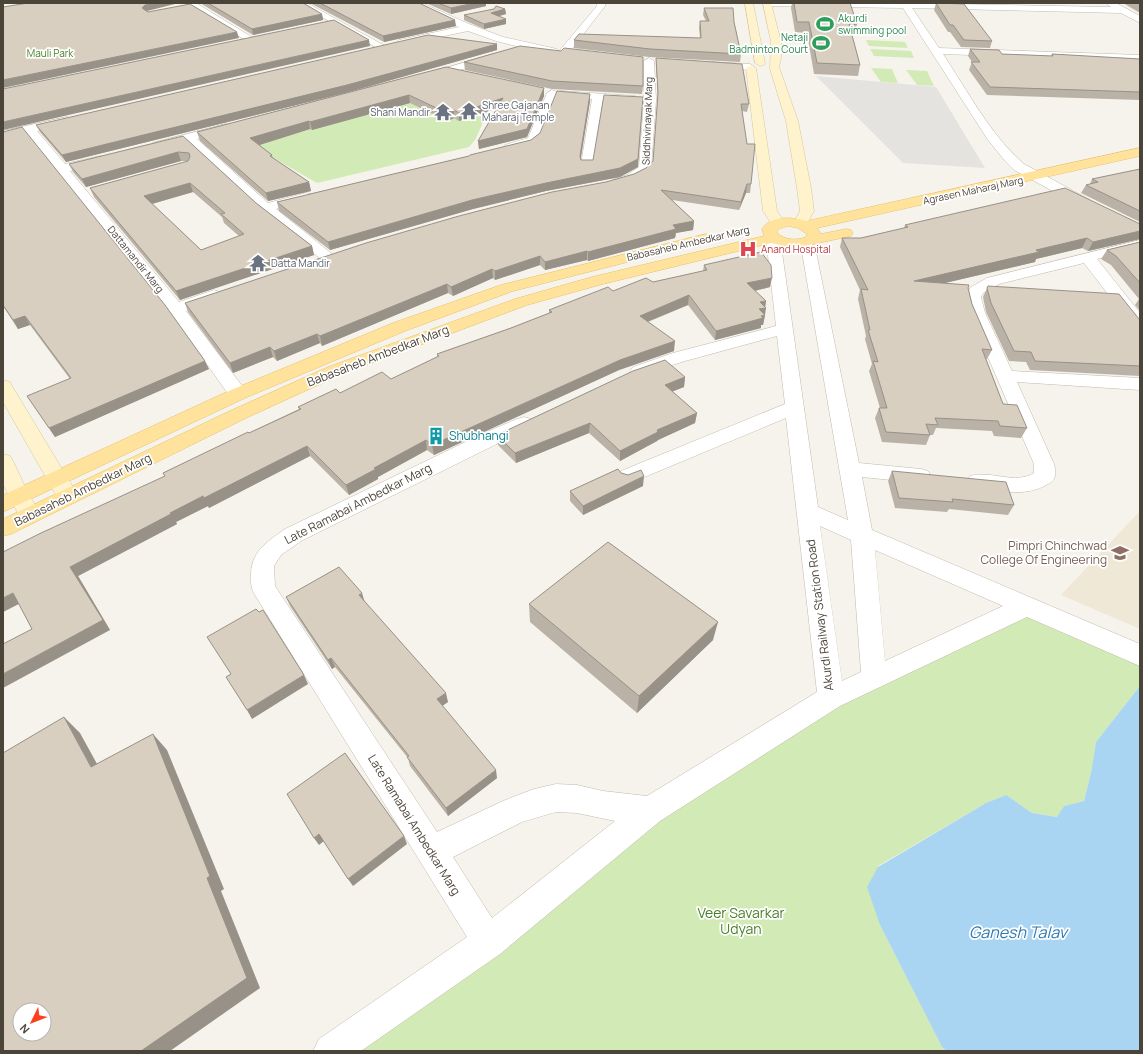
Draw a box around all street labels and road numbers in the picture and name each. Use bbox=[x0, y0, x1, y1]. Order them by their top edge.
street label: Siddhivinayak Marg bbox=[638, 77, 656, 165]
street label: Agrasen Maharaj Marg bbox=[922, 173, 1025, 207]
street label: Babasaheb Ambedkar Marg bbox=[625, 222, 751, 264]
street label: Dattamandir Marg bbox=[105, 223, 167, 295]
street label: Babasaheb Ambedkar Marg bbox=[304, 321, 451, 390]
street label: Babasaheb Ambedkar Marg bbox=[11, 449, 154, 530]
street label: Late Ramabai Ambedkar Marg bbox=[281, 459, 434, 548]
street label: Akurdi Railway Station Road bbox=[802, 538, 837, 692]
street label: Late Ramabai Ambedkar Marg bbox=[364, 751, 465, 898]

